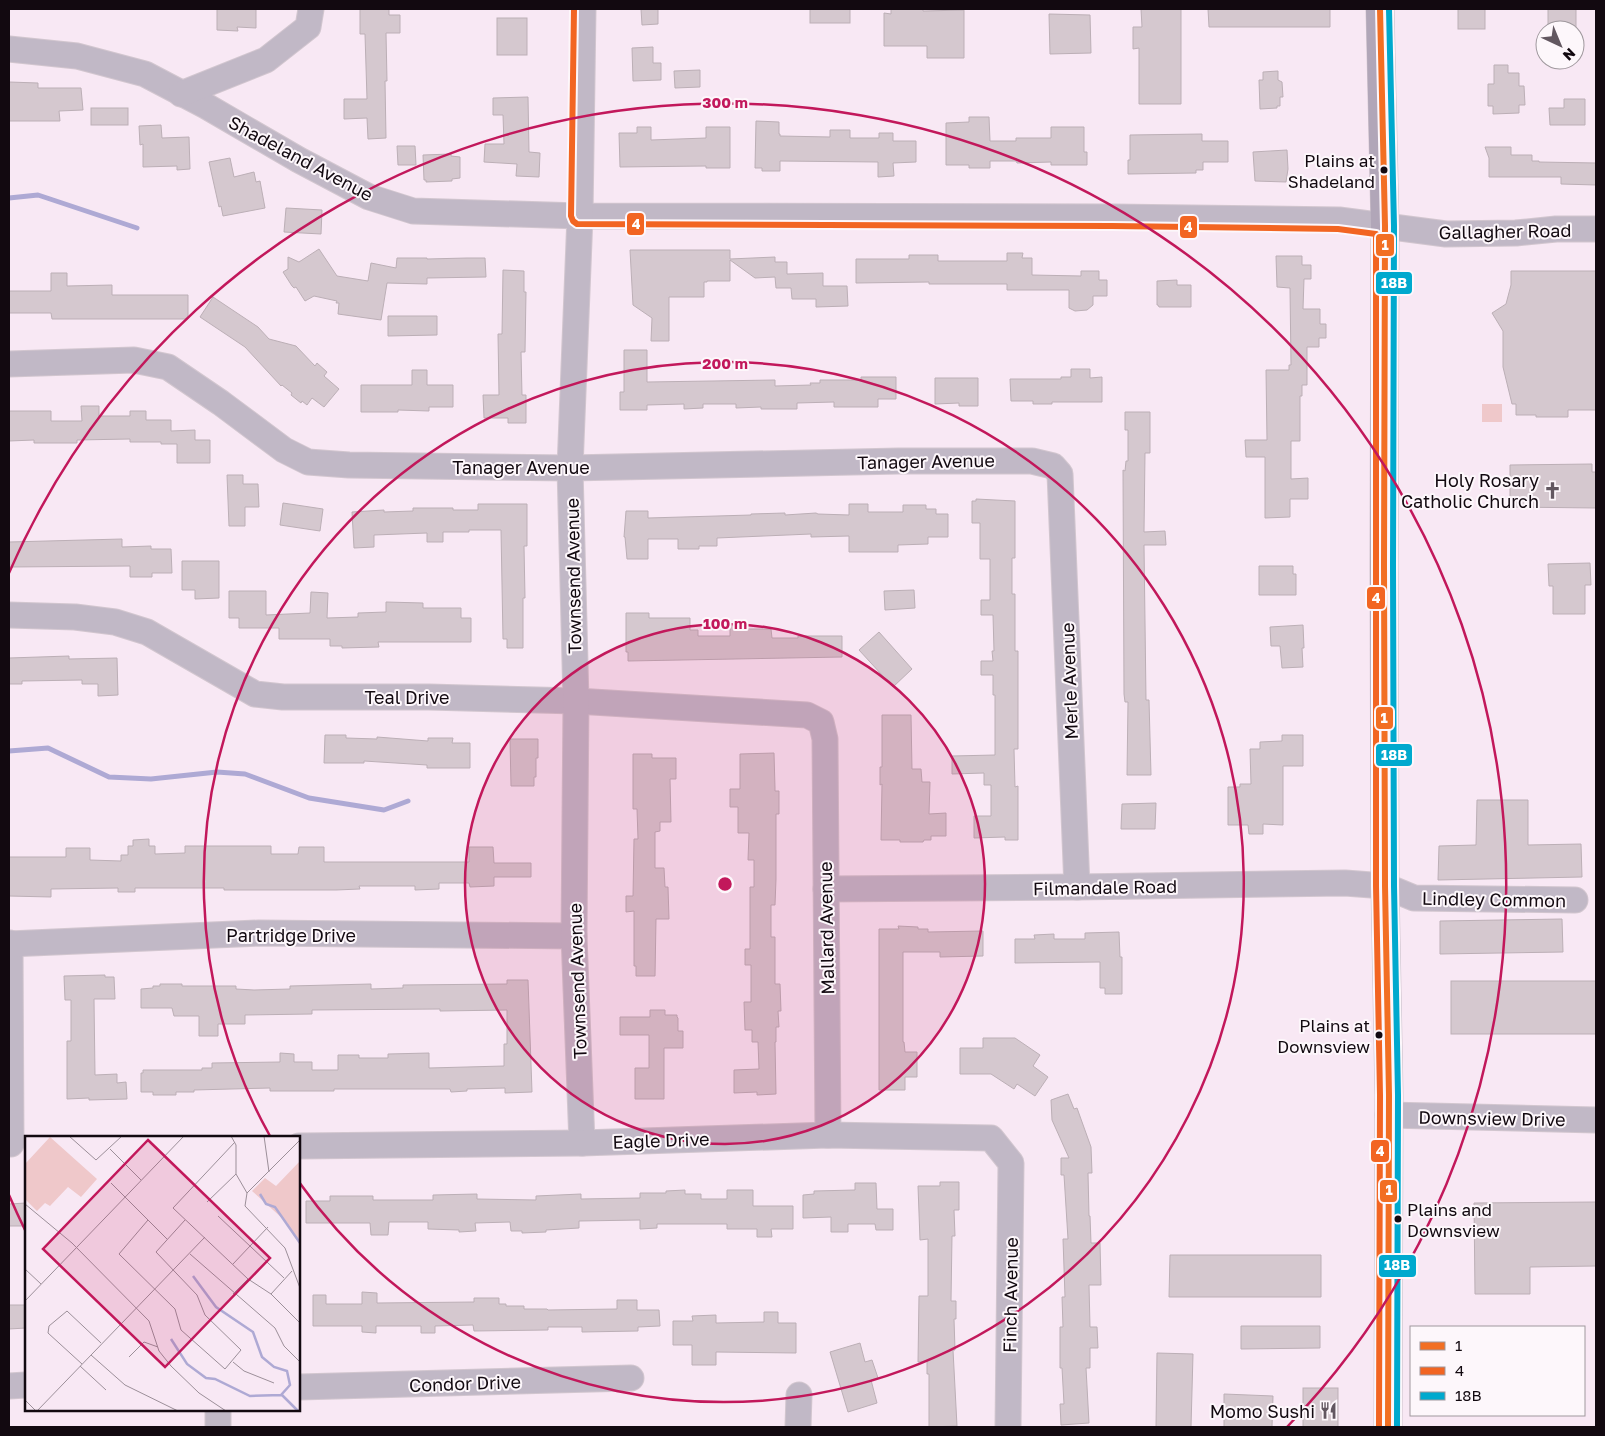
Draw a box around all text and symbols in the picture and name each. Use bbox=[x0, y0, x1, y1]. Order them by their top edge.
north arrow bbox=[1535, 20, 1585, 70]
text: N bbox=[1560, 45, 1579, 65]
text: 300 m bbox=[702, 93, 748, 111]
street label: Shadeland Avenue bbox=[225, 111, 377, 205]
place label: Plains at Shadeland bbox=[1288, 150, 1375, 192]
marker: Plains at Shadeland bbox=[1379, 165, 1389, 175]
line badge: 4 bbox=[626, 212, 645, 236]
text: 4 bbox=[632, 215, 641, 232]
line badge: 4 bbox=[1179, 215, 1198, 239]
text: 4 bbox=[1184, 218, 1193, 235]
street label: Gallagher Road bbox=[1438, 219, 1572, 243]
line badge: 1 bbox=[1375, 233, 1395, 257]
text: 1 bbox=[1381, 236, 1389, 253]
line badge: 18B bbox=[1375, 271, 1413, 295]
text: 18B bbox=[1381, 274, 1407, 291]
text: 200 m bbox=[702, 354, 748, 372]
street label: Tanager Avenue bbox=[857, 449, 995, 473]
street label: Tanager Avenue bbox=[452, 456, 590, 478]
place label: Holy Rosary Catholic Church bbox=[1401, 469, 1539, 512]
church icon: Holy Rosary Catholic Church bbox=[1543, 480, 1563, 500]
street label: Townsend Avenue bbox=[561, 498, 585, 654]
line badge: 4 bbox=[1366, 586, 1386, 610]
text: 4 bbox=[1372, 589, 1381, 606]
text: 100 m bbox=[703, 614, 747, 632]
street label: Merle Avenue bbox=[1056, 622, 1082, 740]
street label: Teal Drive bbox=[364, 686, 450, 708]
line badge: 1 bbox=[1375, 706, 1394, 730]
text: 1 bbox=[1380, 709, 1388, 726]
line badge: 18B bbox=[1375, 743, 1413, 767]
text: 18B bbox=[1381, 746, 1407, 763]
street label: Mallard Avenue bbox=[814, 861, 838, 995]
centre of rings bbox=[716, 875, 734, 893]
street label: Filmandale Road bbox=[1033, 875, 1177, 899]
street label: Lindley Common bbox=[1422, 887, 1566, 911]
street label: Townsend Avenue bbox=[563, 903, 591, 1059]
street label: Partridge Drive bbox=[226, 924, 356, 946]
place label: Plains at Downsview bbox=[1277, 1015, 1370, 1057]
marker: Plains at Downsview bbox=[1374, 1030, 1384, 1040]
street label: Downsview Drive bbox=[1418, 1106, 1566, 1130]
street label: Eagle Drive bbox=[612, 1127, 710, 1153]
inset map bbox=[25, 1136, 300, 1411]
line badge: 4 bbox=[1370, 1139, 1390, 1163]
text: 4 bbox=[1376, 1142, 1385, 1159]
line badge: 1 bbox=[1379, 1179, 1398, 1203]
text: 1 bbox=[1385, 1181, 1393, 1198]
place label: Plains and Downsview bbox=[1407, 1199, 1500, 1241]
marker: Plains and Downsview bbox=[1393, 1214, 1403, 1224]
street label: Finch Avenue bbox=[998, 1237, 1022, 1353]
line badge: 18B bbox=[1378, 1254, 1417, 1278]
text: 18B bbox=[1384, 1256, 1410, 1273]
legend bbox=[1410, 1326, 1585, 1416]
text: 1 bbox=[1455, 1336, 1462, 1354]
text: 4 bbox=[1455, 1361, 1464, 1379]
street label: Condor Drive bbox=[409, 1370, 521, 1396]
text: 18B bbox=[1455, 1386, 1481, 1404]
place label: Momo Sushi bbox=[1210, 1400, 1315, 1422]
restaurant icon: Momo Sushi bbox=[1319, 1401, 1339, 1421]

